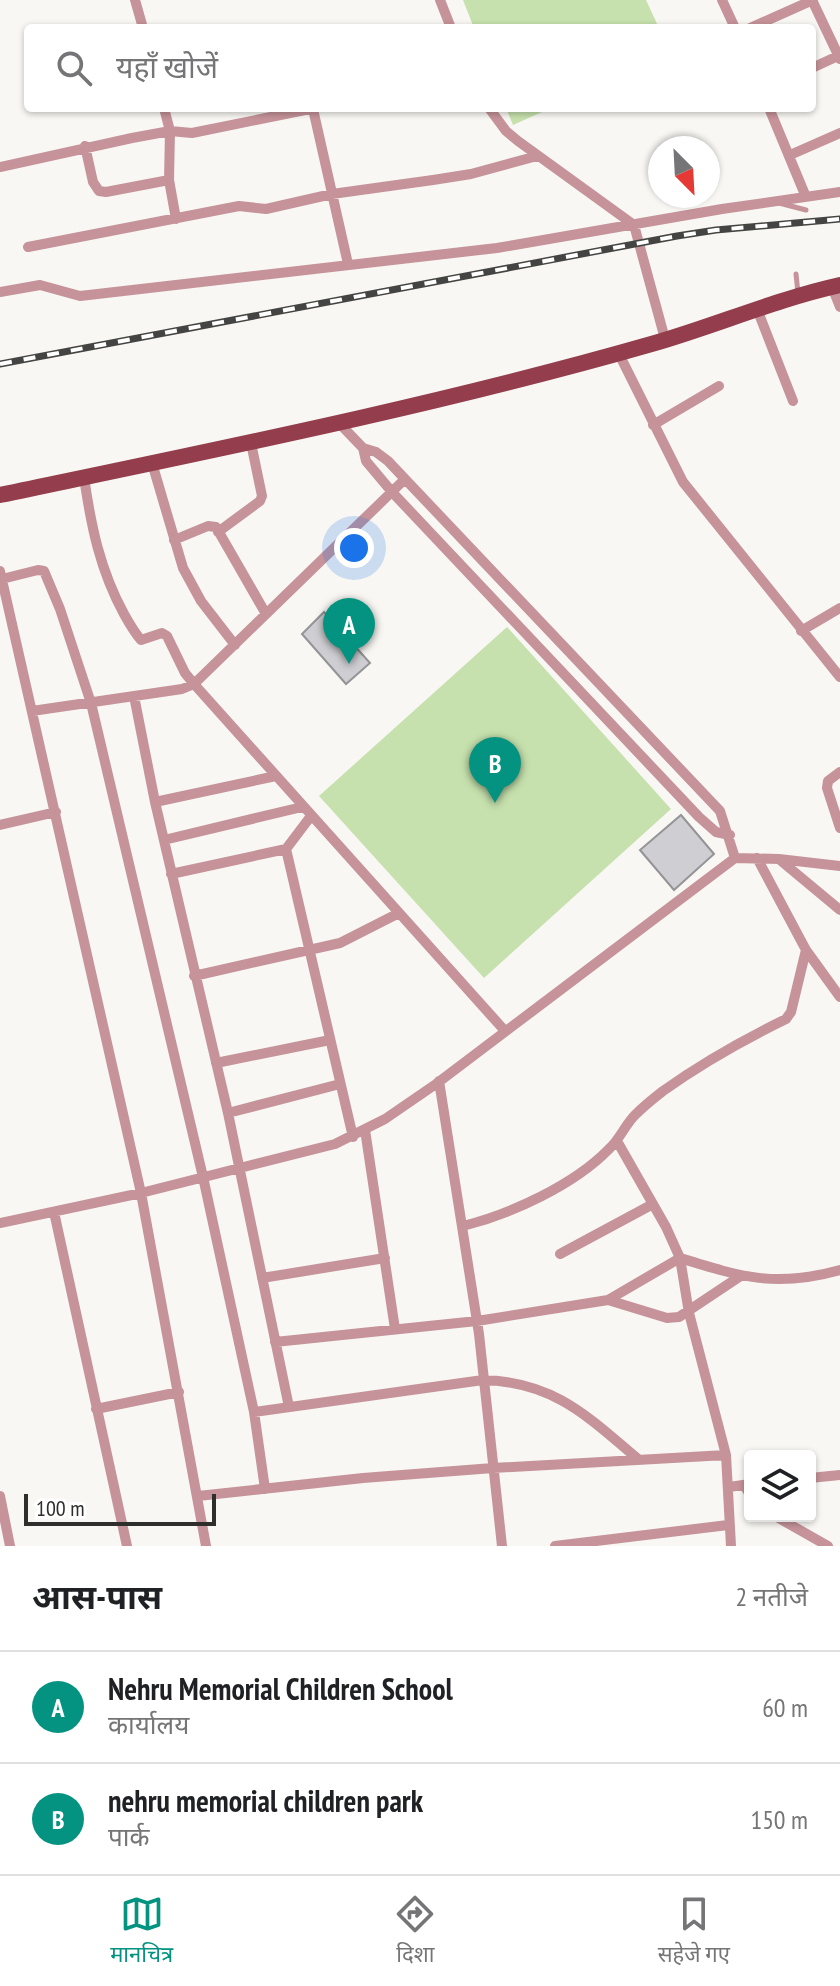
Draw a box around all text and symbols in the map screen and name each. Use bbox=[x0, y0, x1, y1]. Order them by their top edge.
search box bbox=[24, 24, 816, 112]
icon: search bbox=[52, 46, 96, 90]
text: यहाँ खोजें bbox=[116, 47, 218, 86]
north arrow bbox=[648, 136, 720, 208]
your location bbox=[334, 528, 374, 568]
pin: A bbox=[323, 598, 375, 664]
pin: B bbox=[469, 737, 521, 803]
map controls bbox=[744, 1450, 816, 1522]
button: layers bbox=[744, 1450, 816, 1522]
scale bar bbox=[24, 1490, 216, 1526]
text: 100 m bbox=[36, 1494, 85, 1522]
text: आस-पास bbox=[32, 1574, 162, 1618]
text: 2 नतीजे bbox=[736, 1580, 808, 1613]
text: Nehru Memorial Children School bbox=[108, 1669, 453, 1708]
text: A bbox=[51, 1691, 65, 1724]
text: 60 m bbox=[762, 1691, 808, 1724]
text: कार्यालय bbox=[108, 1708, 189, 1741]
text: nehru memorial children park bbox=[108, 1781, 423, 1820]
text: B bbox=[52, 1803, 64, 1836]
text: 150 m bbox=[750, 1803, 808, 1836]
text: पार्क bbox=[108, 1820, 149, 1853]
tab: मानचित्र bbox=[110, 1892, 173, 1971]
tab: दिशा bbox=[393, 1892, 437, 1971]
tab: सहेजे गए bbox=[658, 1892, 730, 1971]

